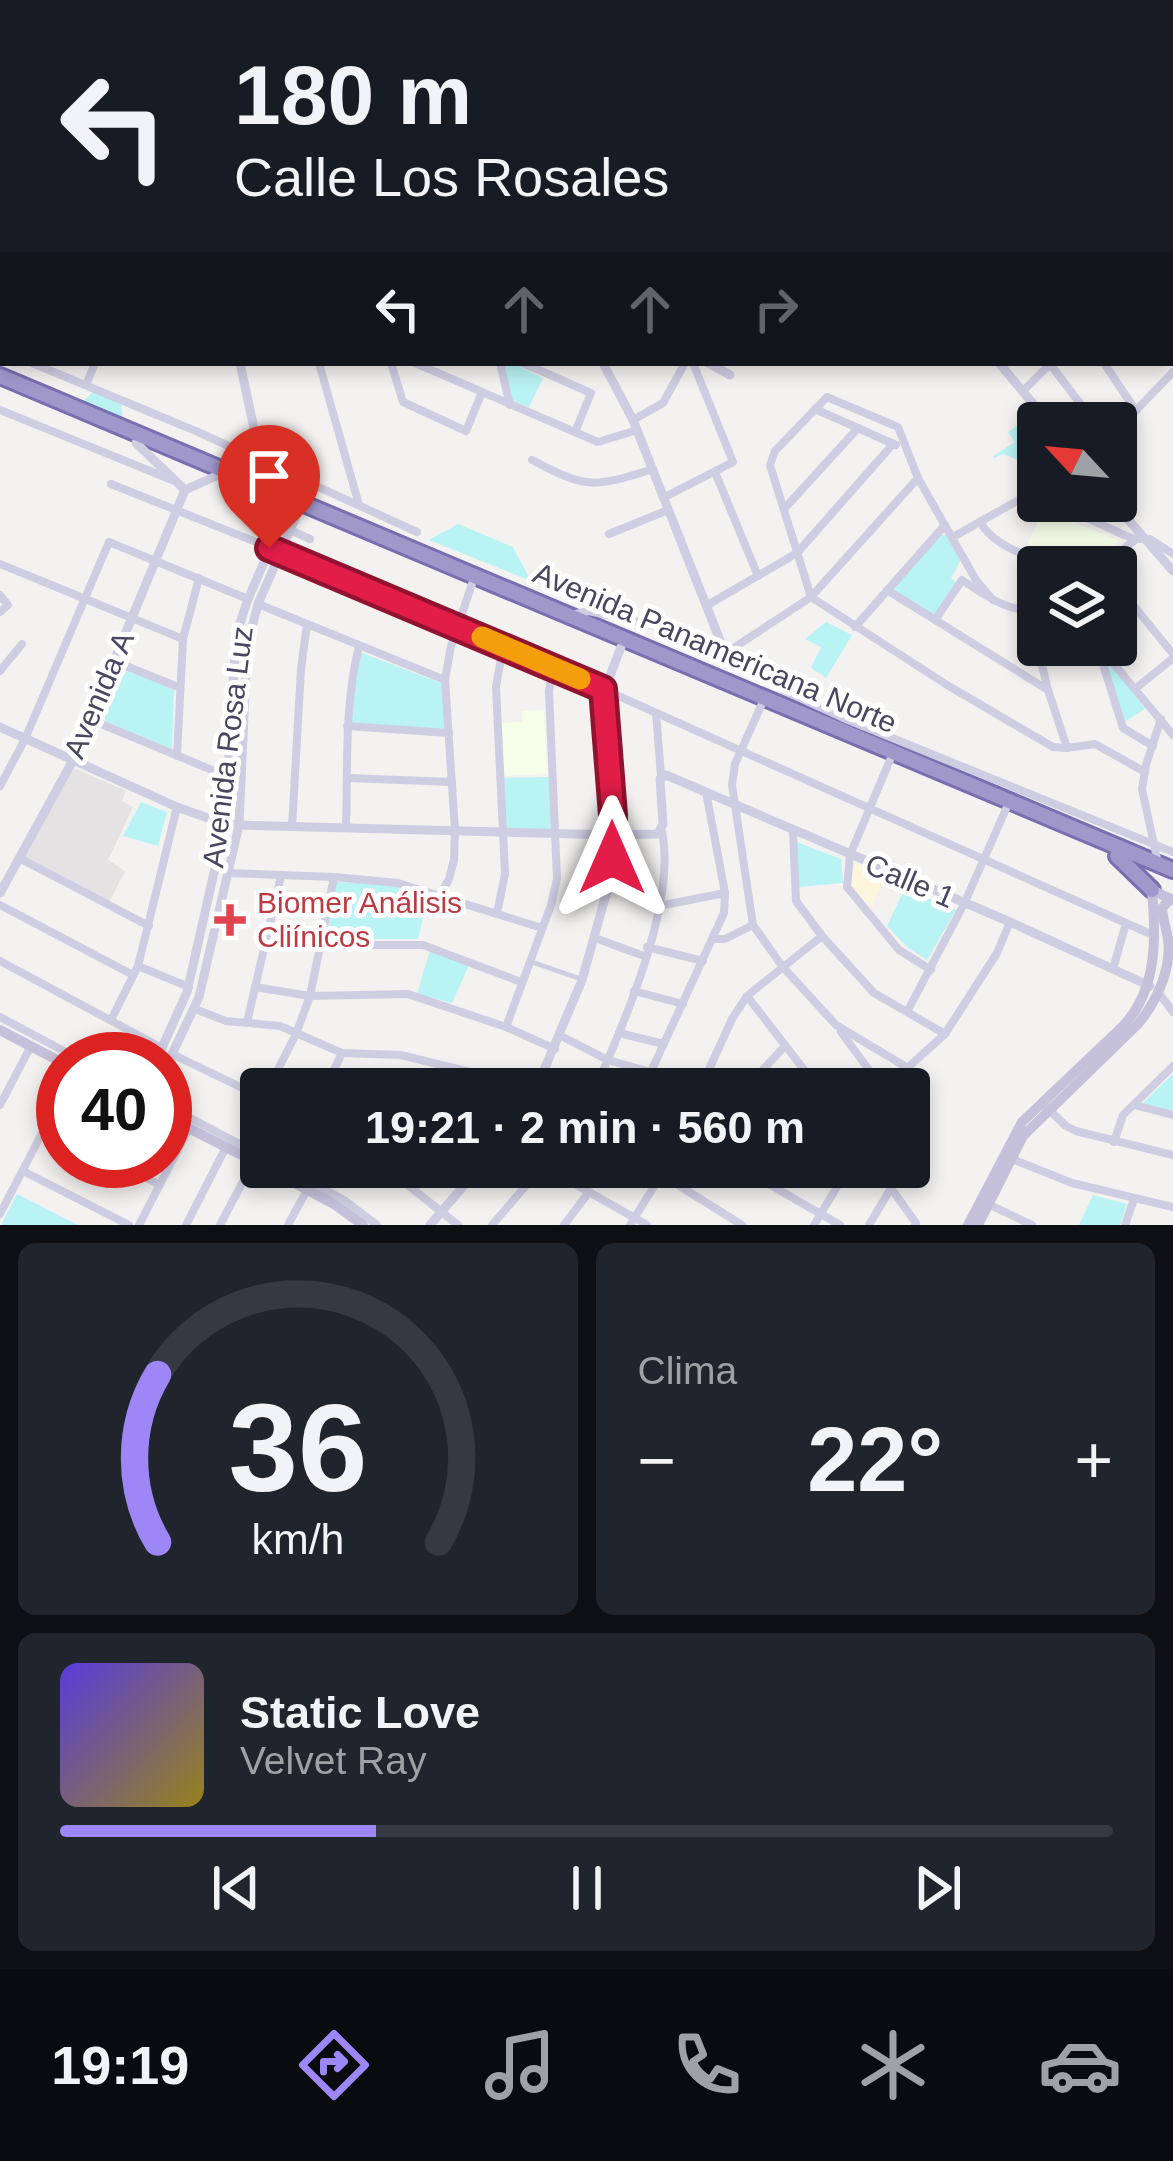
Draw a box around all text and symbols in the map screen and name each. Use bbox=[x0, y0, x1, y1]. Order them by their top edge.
icon: left bbox=[36, 48, 192, 204]
text: 180 m bbox=[234, 48, 472, 142]
text: Calle Los Rosales bbox=[234, 147, 669, 207]
icon: left bbox=[365, 276, 431, 342]
icon: ahead bbox=[491, 276, 557, 342]
icon: ahead bbox=[617, 276, 683, 342]
icon: right bbox=[743, 276, 809, 342]
north arrow bbox=[1017, 402, 1137, 522]
map controls bbox=[1017, 402, 1137, 666]
pin bbox=[218, 425, 320, 548]
icon: arrive bbox=[236, 443, 302, 509]
button: layers bbox=[1017, 546, 1137, 666]
street label: Avenida Panamericana Norte bbox=[529, 556, 902, 739]
street label: Avenida Rosa Luz bbox=[196, 624, 259, 870]
street label: Avenida A bbox=[57, 626, 140, 763]
position arrow bbox=[549, 795, 675, 921]
street label: Calle 1 bbox=[861, 847, 960, 914]
place label: Biomer Análisis Cliínicos bbox=[257, 886, 462, 953]
marker: Biomer Análisis Cliínicos bbox=[214, 904, 246, 936]
speed limit sign: 40 bbox=[36, 1032, 192, 1188]
text: 19:21 · 2 min · 560 m bbox=[365, 1102, 805, 1153]
text: Clima bbox=[638, 1349, 737, 1392]
text: 36 bbox=[228, 1378, 367, 1517]
text: 22° bbox=[807, 1410, 943, 1510]
text: − bbox=[638, 1423, 676, 1497]
text: + bbox=[1074, 1423, 1113, 1497]
text: km/h bbox=[251, 1515, 344, 1563]
text: Static Love bbox=[240, 1687, 480, 1738]
text: Velvet Ray bbox=[240, 1739, 426, 1782]
icon: previous bbox=[203, 1855, 269, 1921]
icon: pause bbox=[554, 1855, 620, 1921]
icon: next bbox=[905, 1855, 971, 1921]
icon: directions bbox=[292, 2023, 376, 2107]
icon: music bbox=[478, 2023, 562, 2107]
icon: phone bbox=[665, 2023, 749, 2107]
icon: climate bbox=[851, 2023, 935, 2107]
icon: car bbox=[1038, 2023, 1122, 2107]
text: 19:19 bbox=[51, 2035, 189, 2095]

